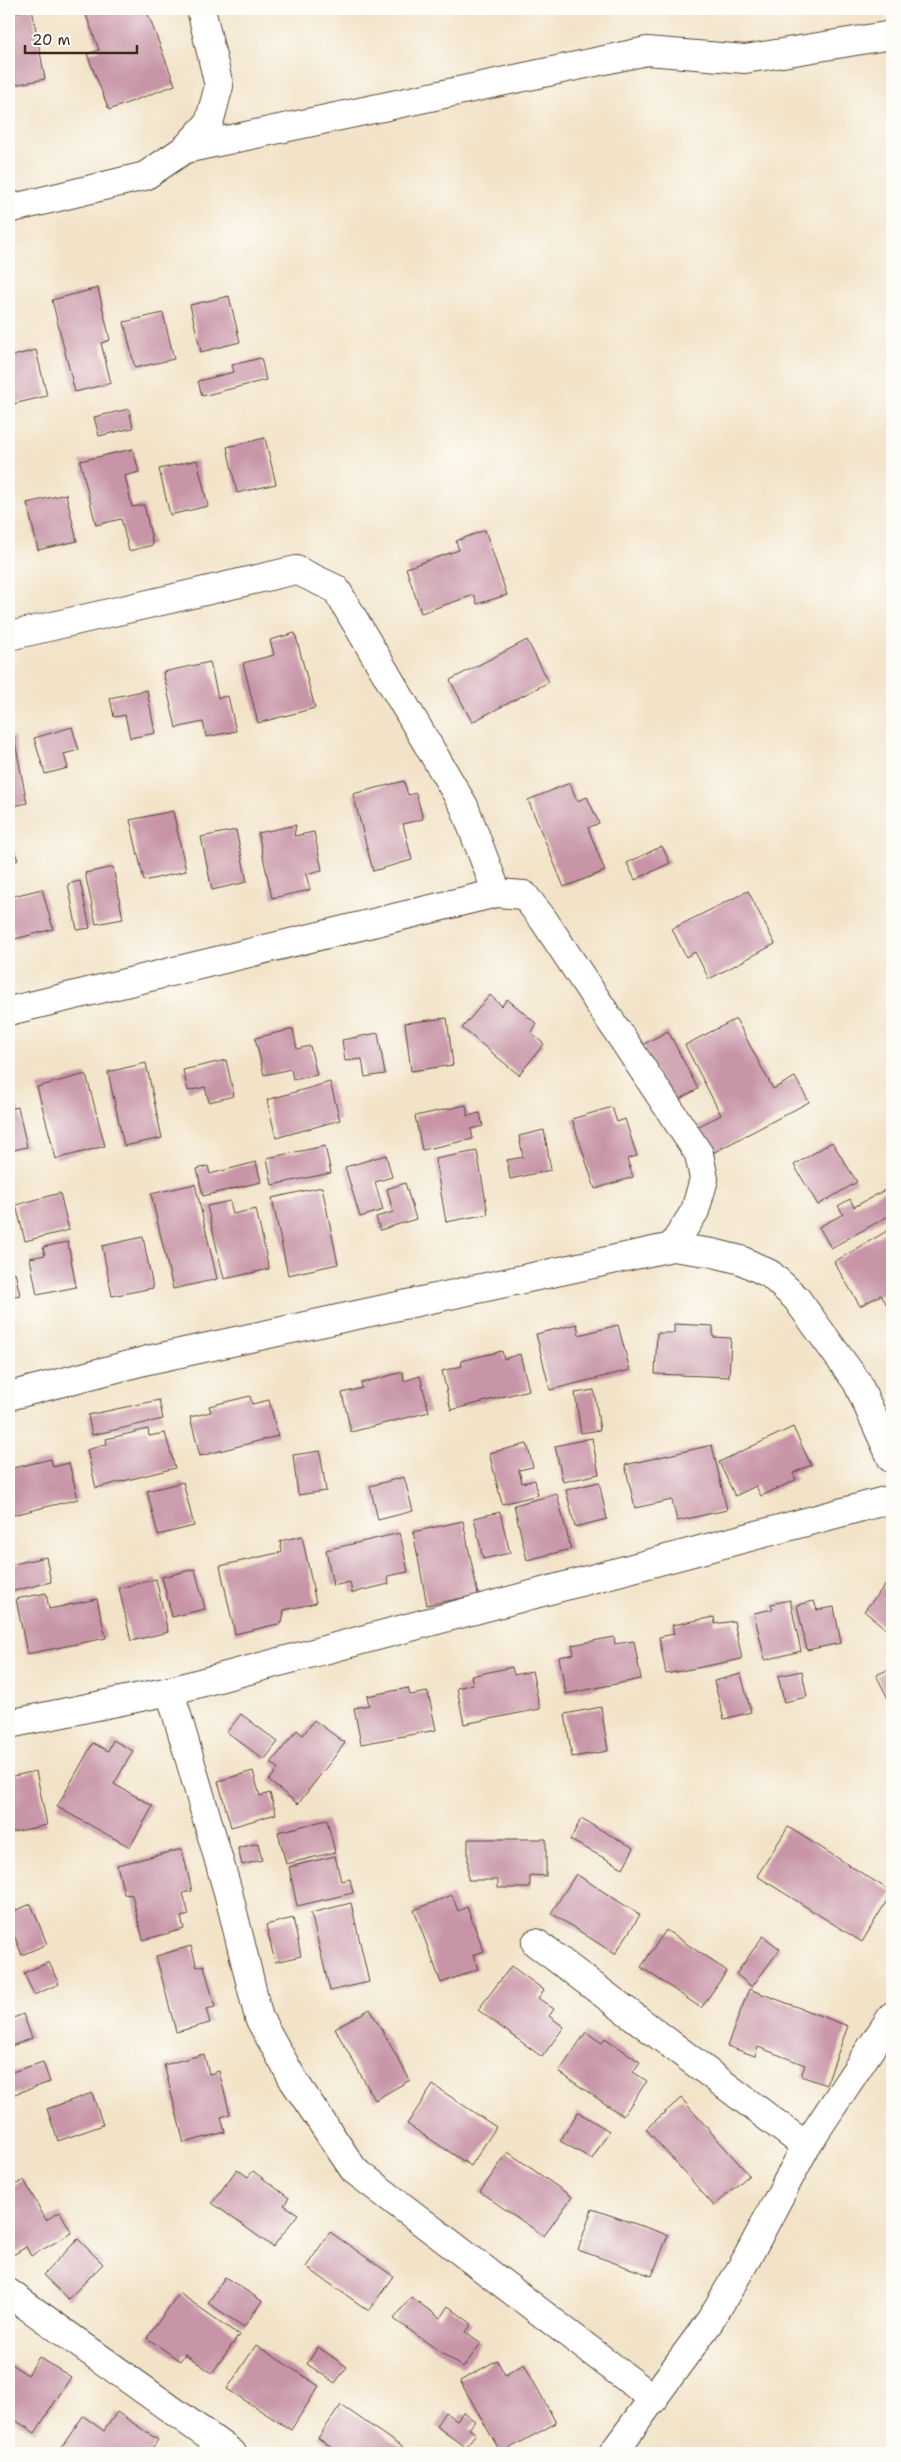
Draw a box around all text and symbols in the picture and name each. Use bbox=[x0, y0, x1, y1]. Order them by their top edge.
scale bar bbox=[25, 22, 138, 54]
text: 20 m bbox=[32, 30, 71, 50]

